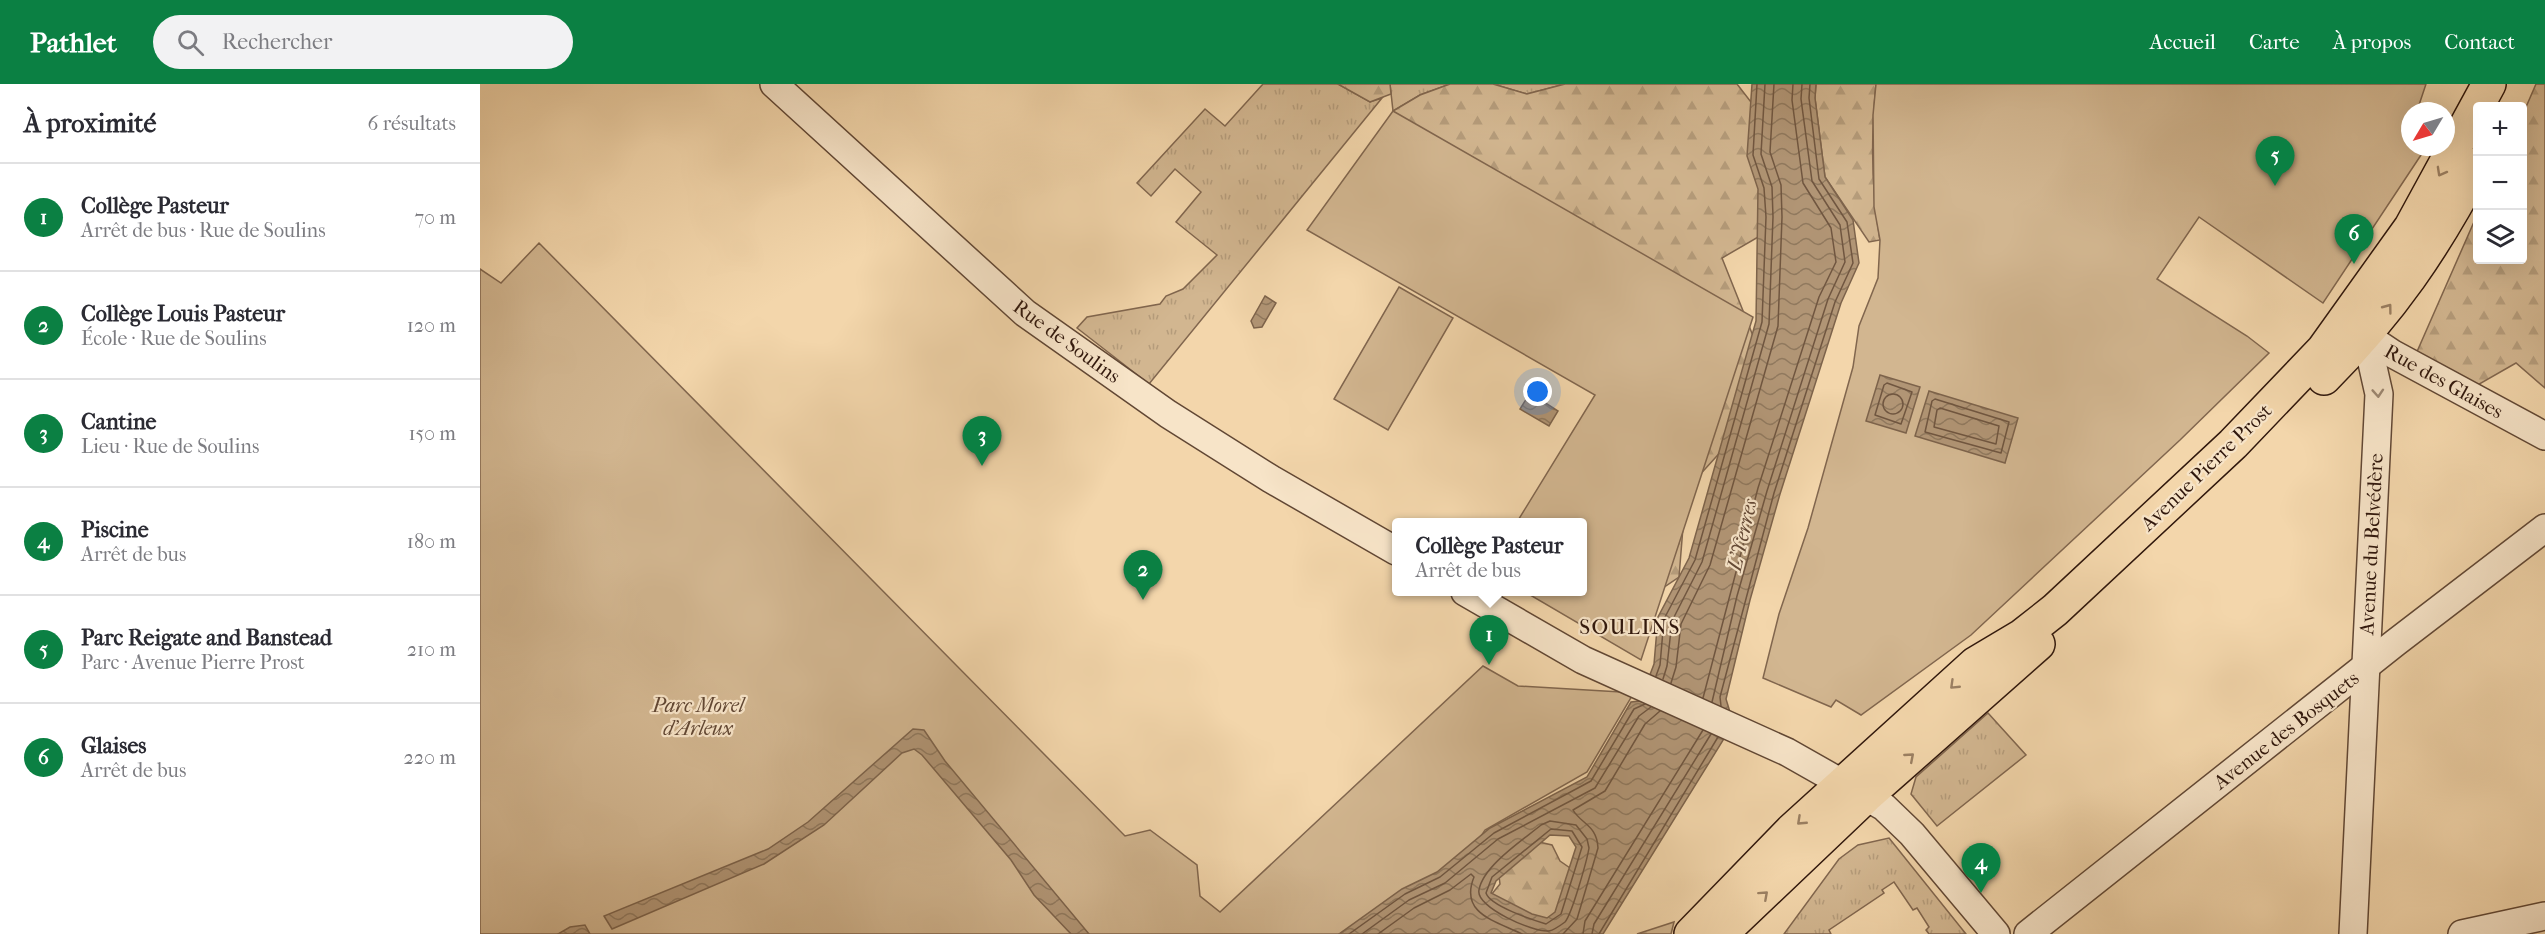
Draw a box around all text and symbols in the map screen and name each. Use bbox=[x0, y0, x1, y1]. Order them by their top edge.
search box bbox=[153, 15, 573, 69]
text: Pathlet bbox=[30, 26, 117, 59]
icon: search bbox=[174, 26, 207, 59]
text: Rechercher bbox=[222, 29, 332, 55]
text: Accueil bbox=[2150, 30, 2216, 54]
text: Carte bbox=[2249, 30, 2300, 54]
text: À propos bbox=[2333, 30, 2411, 54]
text: Contact bbox=[2444, 30, 2515, 54]
north arrow bbox=[2401, 102, 2455, 156]
map controls bbox=[2473, 102, 2527, 264]
button: + bbox=[2473, 102, 2527, 156]
text: À proximité bbox=[24, 108, 156, 139]
text: 6 résultats bbox=[368, 112, 456, 135]
pin: 5 bbox=[2256, 136, 2294, 186]
button: − bbox=[2473, 156, 2527, 210]
one-way arrow bbox=[2437, 166, 2448, 176]
text: Collège Pasteur bbox=[81, 193, 229, 219]
text: 1 bbox=[40, 206, 47, 229]
text: 70 m bbox=[414, 206, 456, 229]
button: layers bbox=[2473, 210, 2527, 264]
pin: 6 bbox=[2334, 214, 2374, 264]
text: Arrêt de bus · Rue de Soulins bbox=[81, 219, 326, 242]
street label: Rue de Soulins bbox=[1009, 295, 1125, 388]
text: Collège Louis Pasteur bbox=[81, 301, 285, 327]
one-way arrow bbox=[2381, 303, 2392, 314]
text: 2 bbox=[38, 314, 49, 337]
text: 120 m bbox=[407, 314, 456, 337]
text: École · Rue de Soulins bbox=[81, 327, 267, 350]
street label: Rue des Glaises bbox=[2381, 339, 2507, 423]
your location bbox=[1523, 377, 1552, 406]
one-way arrow bbox=[2371, 389, 2384, 398]
street label: Avenue Pierre Prost bbox=[2136, 399, 2276, 536]
text: Cantine bbox=[81, 409, 157, 435]
pin: 3 bbox=[962, 416, 1002, 466]
text: 3 bbox=[39, 422, 48, 445]
text: 150 m bbox=[408, 422, 456, 445]
text: Lieu · Rue de Soulins bbox=[81, 435, 259, 458]
street label: Avenue du Belvédère bbox=[2355, 452, 2388, 636]
water label: L'Yerres bbox=[1722, 496, 1762, 575]
text: Piscine bbox=[81, 517, 149, 543]
popup bbox=[1392, 518, 1587, 596]
text: 4 bbox=[38, 530, 49, 553]
text: 180 m bbox=[407, 530, 456, 553]
text: Collège Pasteur bbox=[1416, 533, 1563, 559]
text: Arrêt de bus bbox=[81, 543, 186, 566]
pin: 2 bbox=[1124, 550, 1162, 600]
text: Arrêt de bus bbox=[1416, 559, 1521, 582]
district label: SOULINS bbox=[1579, 615, 1681, 639]
pin: 1 bbox=[1470, 616, 1508, 665]
text: Parc Reigate and Banstead bbox=[81, 625, 332, 651]
text: 5 bbox=[39, 638, 48, 661]
text: 210 m bbox=[407, 638, 456, 661]
text: Parc · Avenue Pierre Prost bbox=[81, 651, 305, 674]
street label: Avenue des Bosquets bbox=[2208, 667, 2363, 795]
one-way arrow bbox=[1950, 678, 1960, 689]
park label: Parc Morel d’Arleux bbox=[651, 694, 746, 740]
text: Glaises bbox=[81, 733, 146, 759]
text: 6 bbox=[38, 746, 49, 769]
text: 220 m bbox=[403, 746, 456, 769]
one-way arrow bbox=[1903, 753, 1914, 764]
text: Arrêt de bus bbox=[81, 759, 186, 782]
one-way arrow bbox=[1797, 814, 1808, 825]
pin: 4 bbox=[1962, 844, 2000, 893]
one-way arrow bbox=[1757, 891, 1768, 902]

